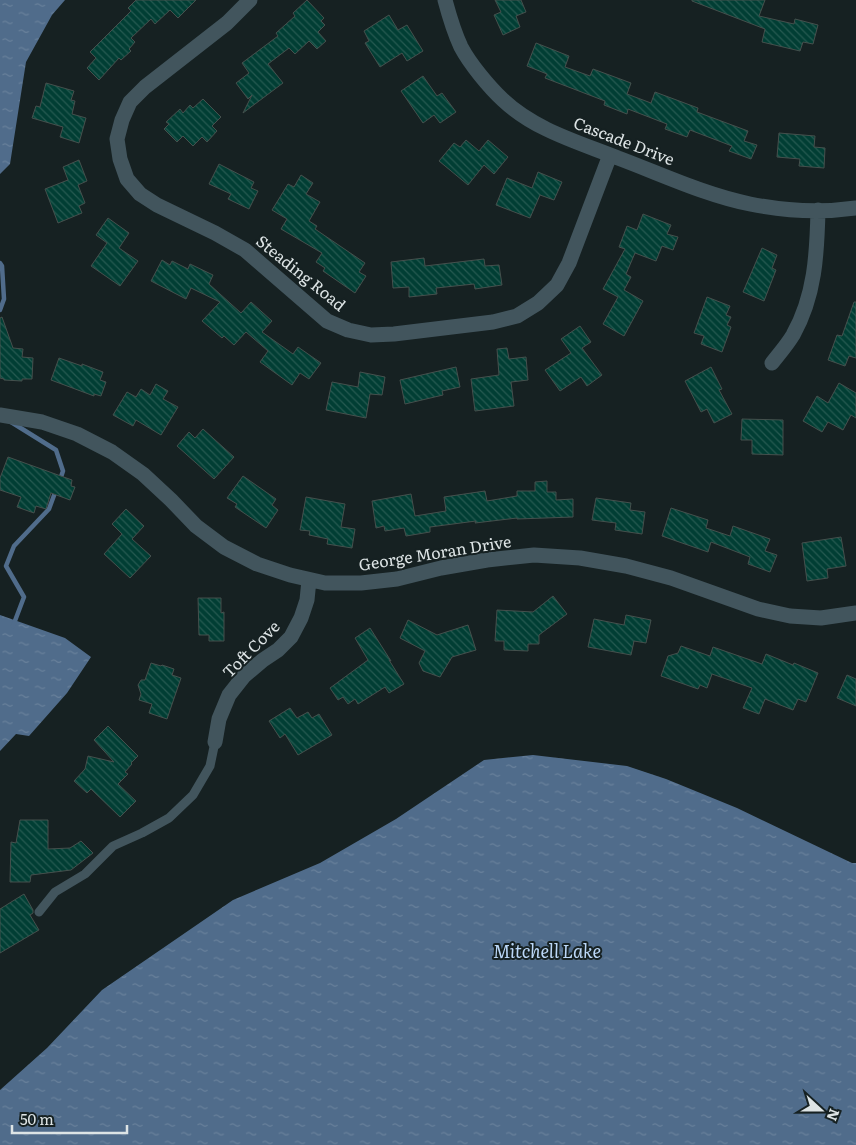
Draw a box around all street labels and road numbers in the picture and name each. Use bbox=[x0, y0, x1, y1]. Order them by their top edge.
street label: Cascade Drive bbox=[570, 110, 678, 170]
street label: Steading Road bbox=[252, 229, 352, 316]
street label: George Moran Drive bbox=[357, 528, 513, 576]
street label: Toft Cove bbox=[216, 614, 285, 683]

